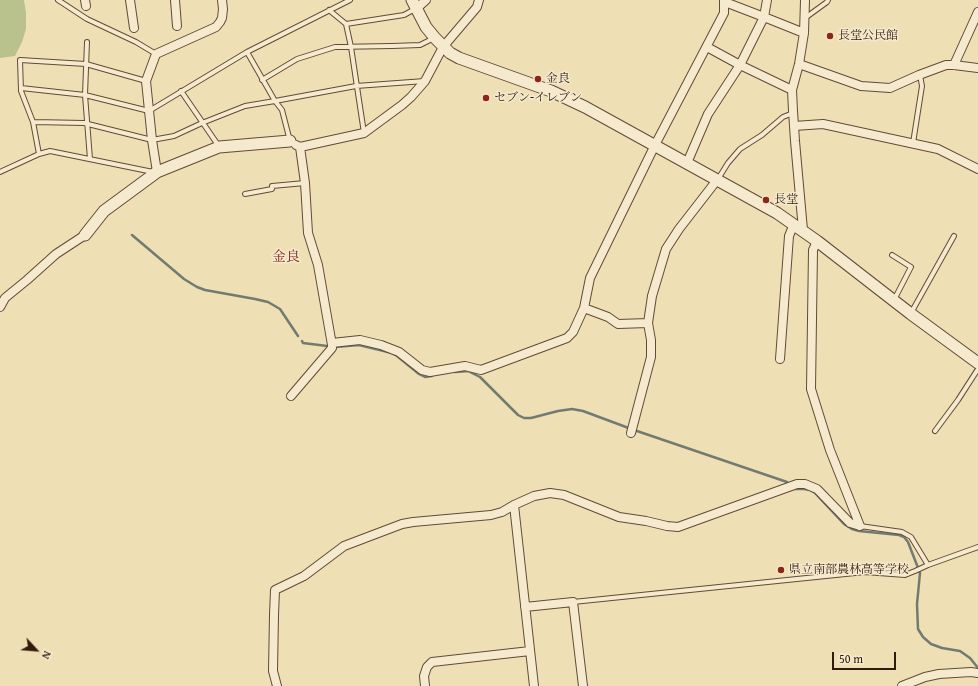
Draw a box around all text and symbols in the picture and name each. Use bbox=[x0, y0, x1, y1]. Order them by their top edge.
place label: 長堂公民館 bbox=[838, 29, 898, 43]
marker: 長堂公民館 bbox=[825, 31, 835, 41]
place label: 金良 bbox=[546, 72, 570, 86]
marker: 金良 bbox=[533, 74, 543, 84]
place label: セブン-イレブン bbox=[494, 91, 582, 105]
marker: セブン-イレブン bbox=[481, 93, 491, 103]
place label: 長堂 bbox=[774, 193, 798, 207]
marker: 長堂 bbox=[761, 195, 771, 205]
district label: 金良 bbox=[272, 249, 300, 265]
place label: 県立南部農林高等学校 bbox=[789, 563, 909, 577]
marker: 県立南部農林高等学校 bbox=[776, 565, 786, 575]
north arrow bbox=[16, 630, 56, 670]
scale bar bbox=[834, 644, 898, 670]
text: N bbox=[38, 648, 56, 662]
text: 50 m bbox=[839, 650, 863, 667]

